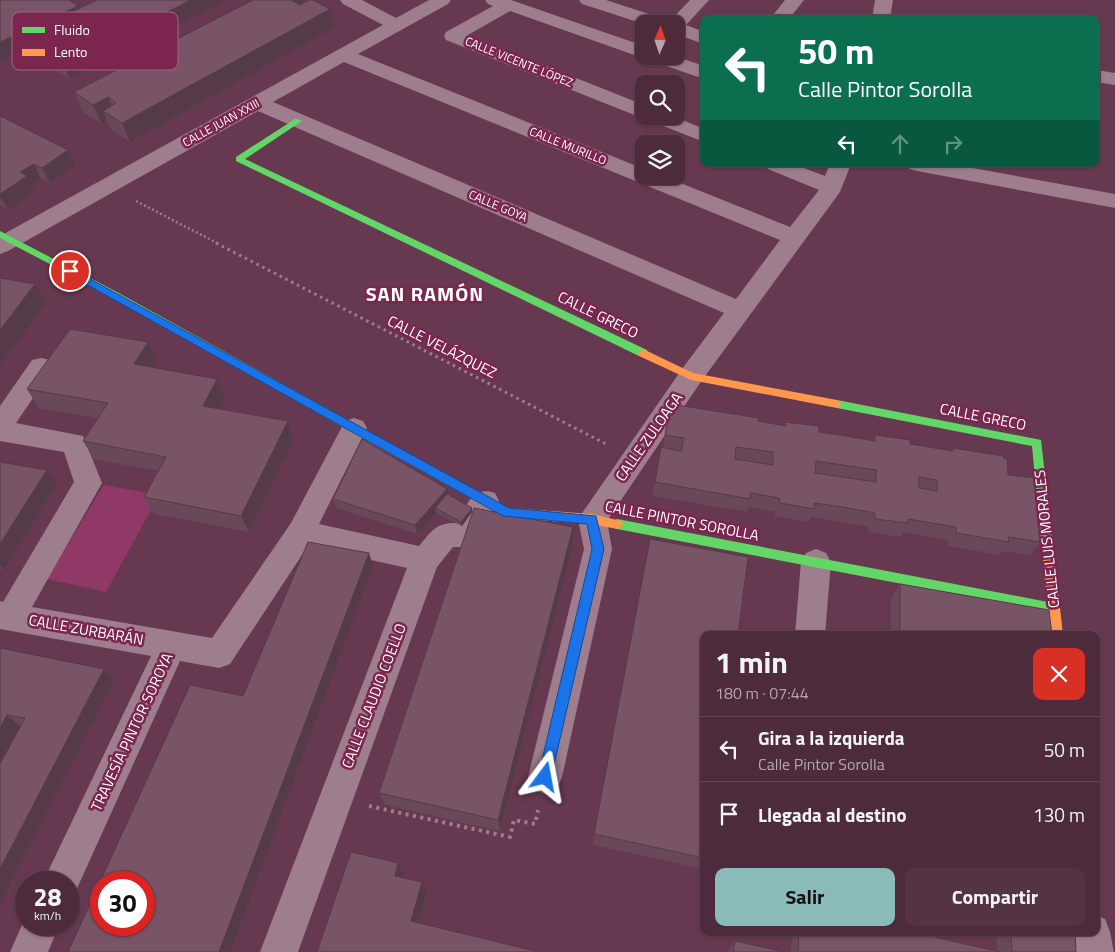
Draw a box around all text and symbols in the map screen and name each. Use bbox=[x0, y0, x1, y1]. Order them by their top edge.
legend bbox=[12, 12, 178, 70]
north arrow bbox=[635, 15, 685, 65]
map controls bbox=[635, 15, 685, 185]
text: Fluido bbox=[54, 19, 90, 40]
text: 50 m bbox=[798, 24, 874, 78]
street label: CALLE VICENTE LÓPEZ bbox=[462, 31, 576, 92]
icon: left bbox=[715, 35, 780, 100]
text: Lento bbox=[54, 41, 88, 62]
text: Calle Pintor Sorolla bbox=[798, 72, 972, 106]
button: search bbox=[635, 75, 685, 125]
street label: CALLE JUAN XXIII bbox=[179, 93, 263, 152]
street label: CALLE MURILLO bbox=[527, 121, 610, 170]
icon: left bbox=[833, 130, 861, 158]
icon: ahead bbox=[886, 130, 914, 158]
icon: right bbox=[939, 130, 967, 158]
button: layers bbox=[635, 135, 685, 185]
street label: CALLE GOYA bbox=[466, 185, 531, 226]
pin bbox=[49, 250, 91, 292]
icon: arrive bbox=[56, 257, 84, 285]
district label: SAN RAMÓN bbox=[366, 278, 484, 309]
street label: CALLE GRECO bbox=[554, 285, 643, 344]
street label: CALLE VELÁZQUEZ bbox=[384, 309, 501, 384]
street label: CALLE ZULOAGA bbox=[609, 387, 688, 486]
street label: CALLE GRECO bbox=[938, 397, 1028, 436]
street label: CALLE LUIS MORALES bbox=[1028, 469, 1065, 609]
street label: CALLE PINTOR SOROLLA bbox=[603, 494, 761, 547]
street label: CALLE ZURBARÁN bbox=[27, 608, 145, 651]
street label: CALLE CLAUDIO COELLO bbox=[335, 620, 412, 772]
text: 1 min bbox=[715, 639, 788, 685]
button: close bbox=[1033, 648, 1085, 700]
street label: TRAVESÍA PINTOR SOROYA bbox=[85, 649, 178, 815]
text: 180 m · 07:44 bbox=[715, 681, 809, 705]
text: Gira a la izquierda bbox=[758, 723, 905, 752]
icon: left bbox=[715, 735, 743, 763]
text: 50 m bbox=[1044, 735, 1085, 764]
position arrow bbox=[518, 750, 570, 802]
text: Calle Pintor Sorolla bbox=[758, 752, 885, 776]
icon: arrive bbox=[715, 800, 743, 828]
text: Llegada al destino bbox=[758, 800, 907, 829]
text: 130 m bbox=[1033, 800, 1085, 829]
button: Salir bbox=[715, 868, 895, 926]
button: Compartir bbox=[905, 868, 1085, 926]
speed limit sign: 30 bbox=[90, 871, 155, 936]
text: 28 bbox=[33, 878, 62, 916]
text: km/h bbox=[34, 906, 61, 925]

